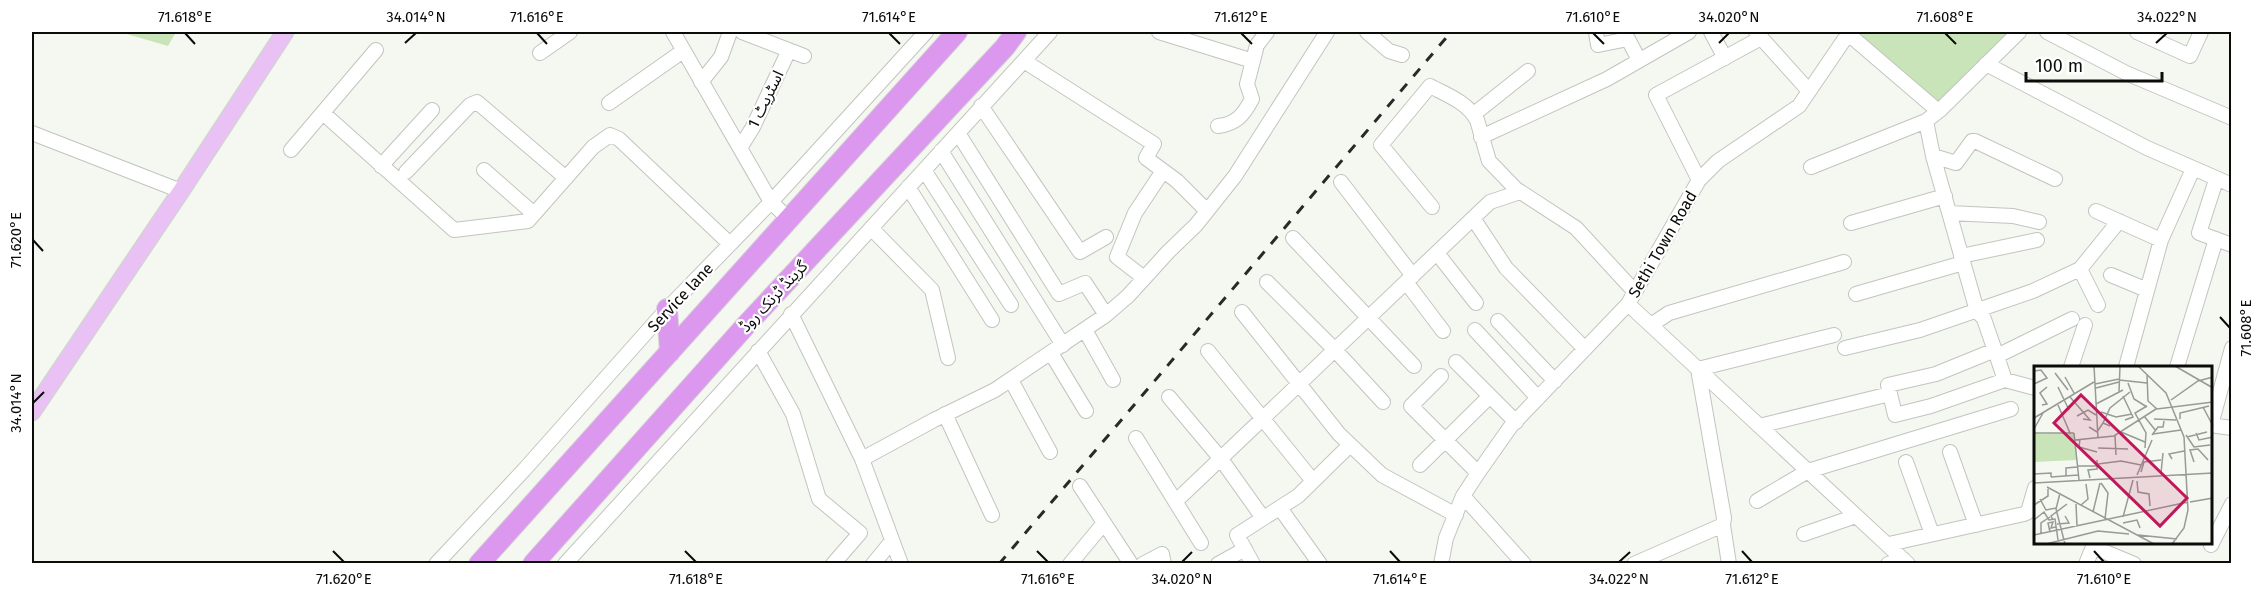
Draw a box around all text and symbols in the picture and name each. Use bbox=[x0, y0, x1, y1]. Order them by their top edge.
text: 71.618°E bbox=[158, 8, 212, 26]
text: 34.014°N bbox=[386, 8, 446, 26]
text: 71.616°E bbox=[510, 8, 564, 26]
text: 71.614°E bbox=[862, 8, 916, 26]
text: 71.612°E bbox=[1214, 8, 1268, 26]
text: 71.610°E bbox=[1566, 8, 1620, 26]
text: 34.020°N bbox=[1699, 8, 1759, 26]
text: 71.608°E bbox=[1917, 8, 1973, 26]
text: 34.022°N bbox=[2137, 8, 2197, 26]
scale bar bbox=[2026, 45, 2162, 83]
text: 100 m bbox=[2035, 55, 2083, 77]
street label: اسٹریٹ 1 bbox=[743, 67, 787, 131]
street label: Sethi Town Road bbox=[1624, 188, 1701, 301]
text: 71.620°E bbox=[7, 212, 25, 268]
street label: گرینڈ ٹرنک روڈ bbox=[735, 256, 812, 336]
street label: Service lane bbox=[644, 259, 717, 336]
text: 71.608°E bbox=[2237, 300, 2255, 356]
inset map bbox=[2034, 366, 2212, 544]
text: 34.014°N bbox=[7, 373, 25, 433]
text: 71.620°E bbox=[316, 570, 372, 588]
text: 71.618°E bbox=[669, 570, 723, 588]
text: 71.616°E bbox=[1021, 570, 1075, 588]
text: 34.020°N bbox=[1152, 570, 1212, 588]
text: 71.614°E bbox=[1373, 570, 1427, 588]
text: 34.022°N bbox=[1589, 570, 1649, 588]
text: 71.612°E bbox=[1725, 570, 1779, 588]
text: 71.610°E bbox=[2077, 570, 2131, 588]

